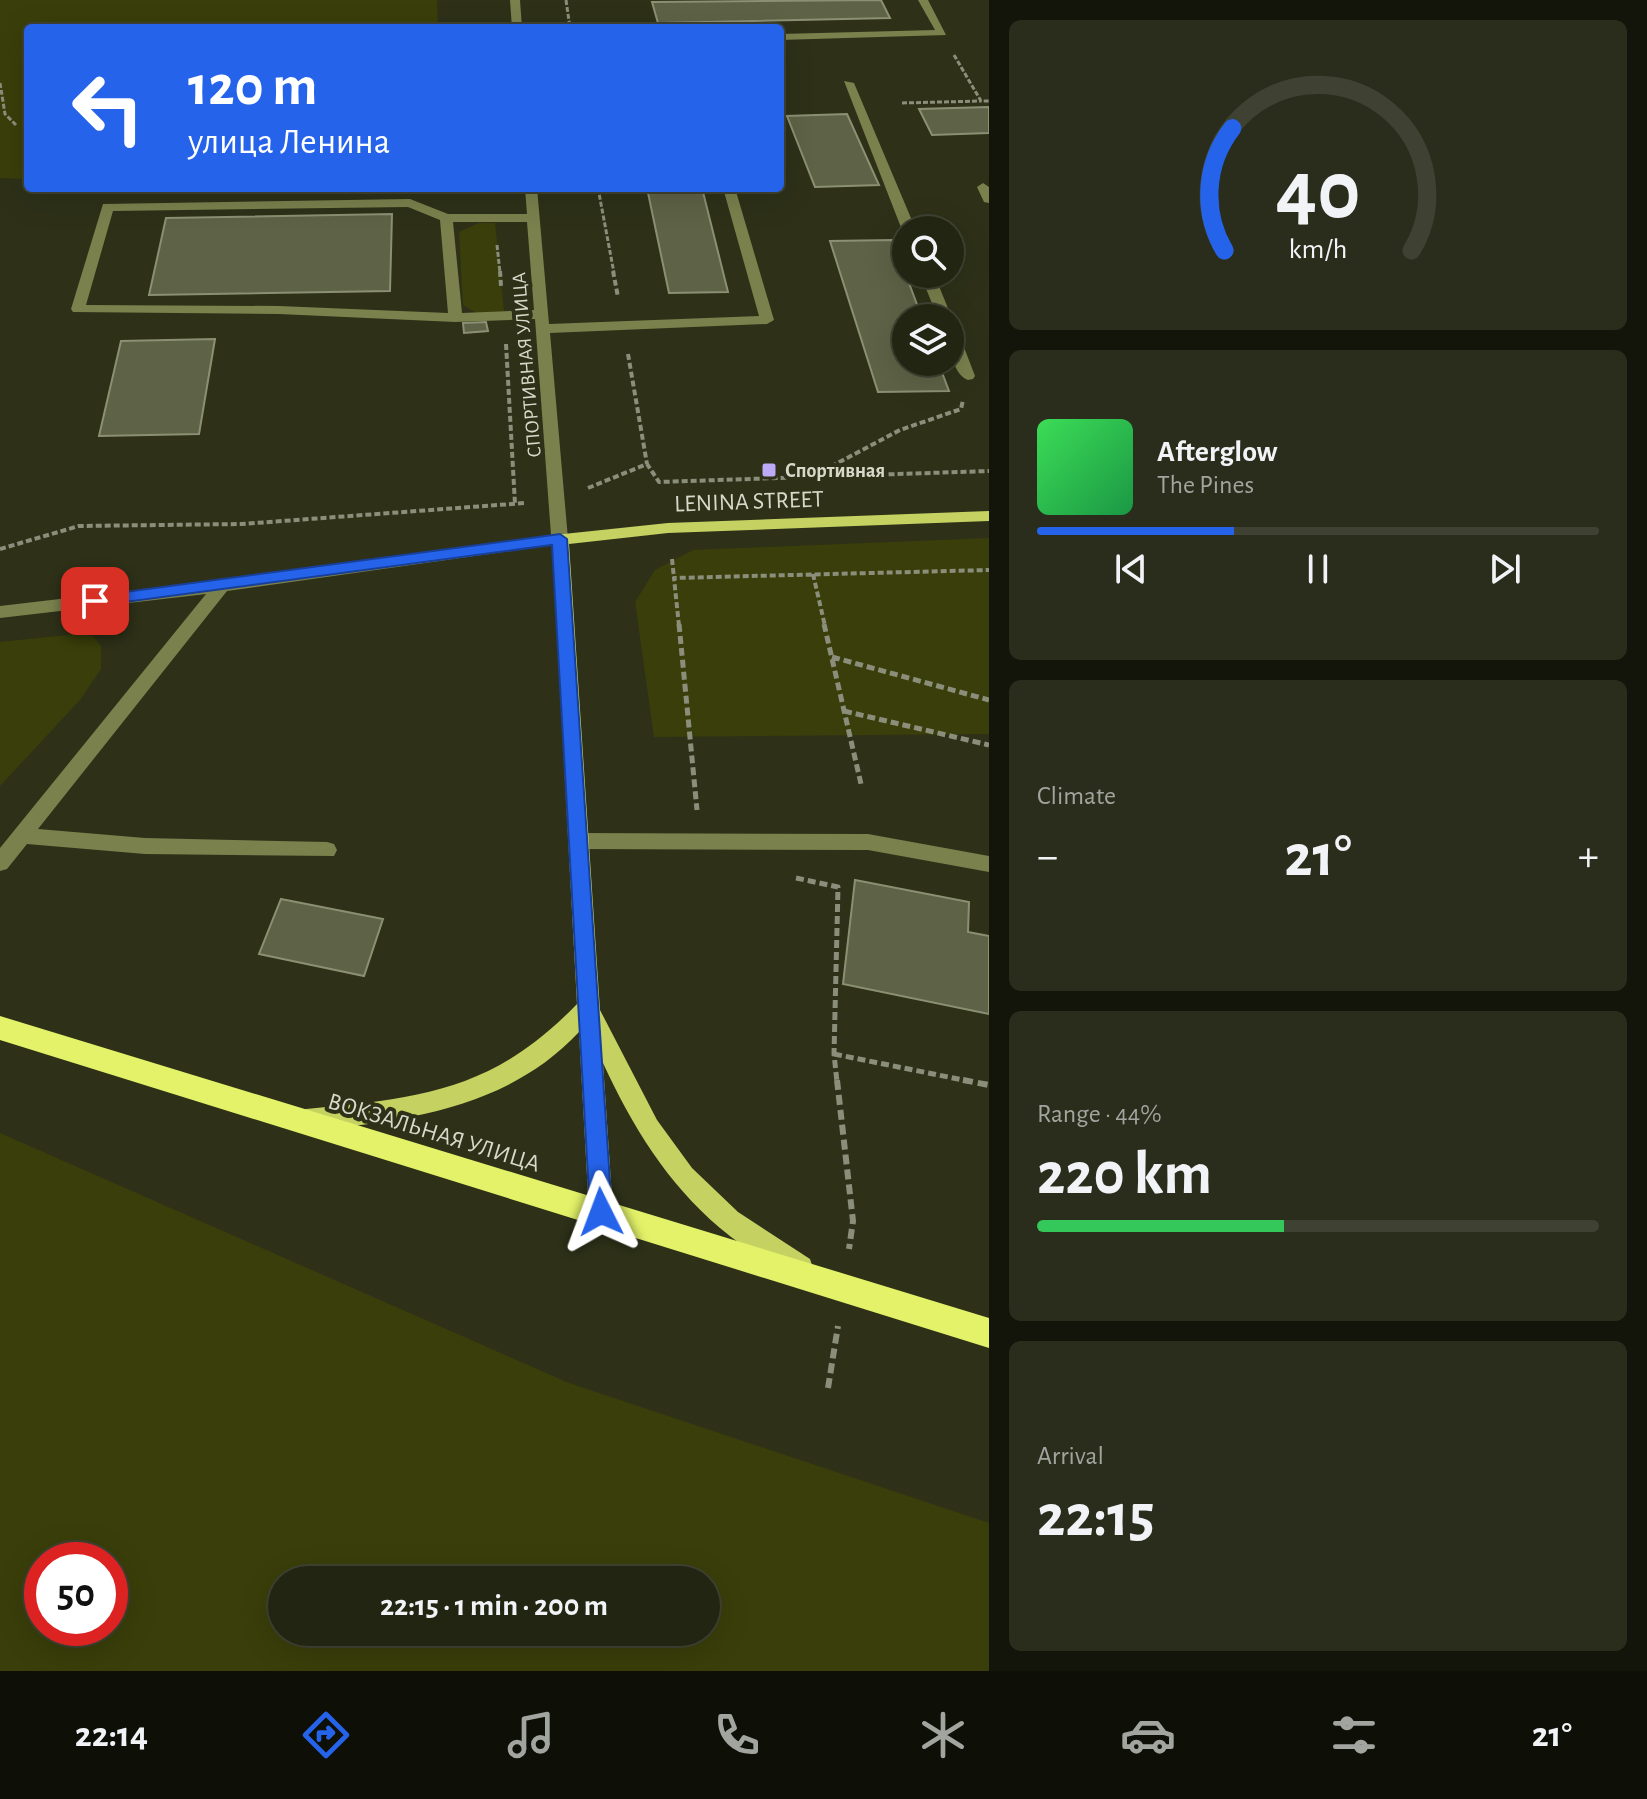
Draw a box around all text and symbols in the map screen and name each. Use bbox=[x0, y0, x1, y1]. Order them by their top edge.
icon: left bbox=[56, 56, 160, 160]
text: 120 m bbox=[188, 59, 317, 115]
text: улица Ленина bbox=[188, 124, 390, 160]
text: 40 bbox=[1275, 150, 1361, 234]
map controls bbox=[892, 216, 964, 376]
button: search bbox=[892, 216, 964, 288]
text: km/h bbox=[1289, 235, 1347, 264]
street label: СПОРТИВНАЯ УЛИЦА bbox=[509, 271, 545, 458]
button: layers bbox=[892, 304, 964, 376]
text: Afterglow bbox=[1157, 437, 1278, 467]
marker: Спортивная bbox=[760, 461, 778, 479]
place label: Спортивная bbox=[785, 461, 885, 481]
text: The Pines bbox=[1157, 472, 1254, 498]
street label: LENINA STREET bbox=[674, 487, 824, 517]
icon: previous bbox=[1109, 547, 1153, 591]
icon: pause bbox=[1296, 547, 1340, 591]
icon: next bbox=[1483, 547, 1527, 591]
pin bbox=[61, 567, 129, 635]
icon: arrive bbox=[73, 579, 117, 623]
text: Climate bbox=[1037, 783, 1116, 809]
text: 21° bbox=[1284, 827, 1352, 887]
text: − bbox=[1037, 835, 1058, 879]
text: + bbox=[1578, 835, 1599, 879]
street label: ВОКЗАЛЬНАЯ УЛИЦА bbox=[325, 1089, 543, 1177]
text: Range · 44% bbox=[1037, 1101, 1162, 1127]
text: 220 km bbox=[1037, 1145, 1212, 1205]
position arrow bbox=[559, 1170, 643, 1254]
text: Arrival bbox=[1037, 1443, 1104, 1469]
text: 22:15 bbox=[1037, 1487, 1155, 1547]
speed limit sign: 50 bbox=[24, 1542, 128, 1646]
text: 22:15 · 1 min · 200 m bbox=[380, 1591, 608, 1621]
icon: directions bbox=[298, 1707, 354, 1763]
icon: music bbox=[503, 1707, 559, 1763]
icon: phone bbox=[709, 1707, 765, 1763]
icon: climate bbox=[915, 1707, 971, 1763]
icon: car bbox=[1120, 1707, 1176, 1763]
icon: filters bbox=[1326, 1707, 1382, 1763]
text: 22:14 bbox=[75, 1717, 148, 1753]
text: 21° bbox=[1532, 1717, 1572, 1753]

